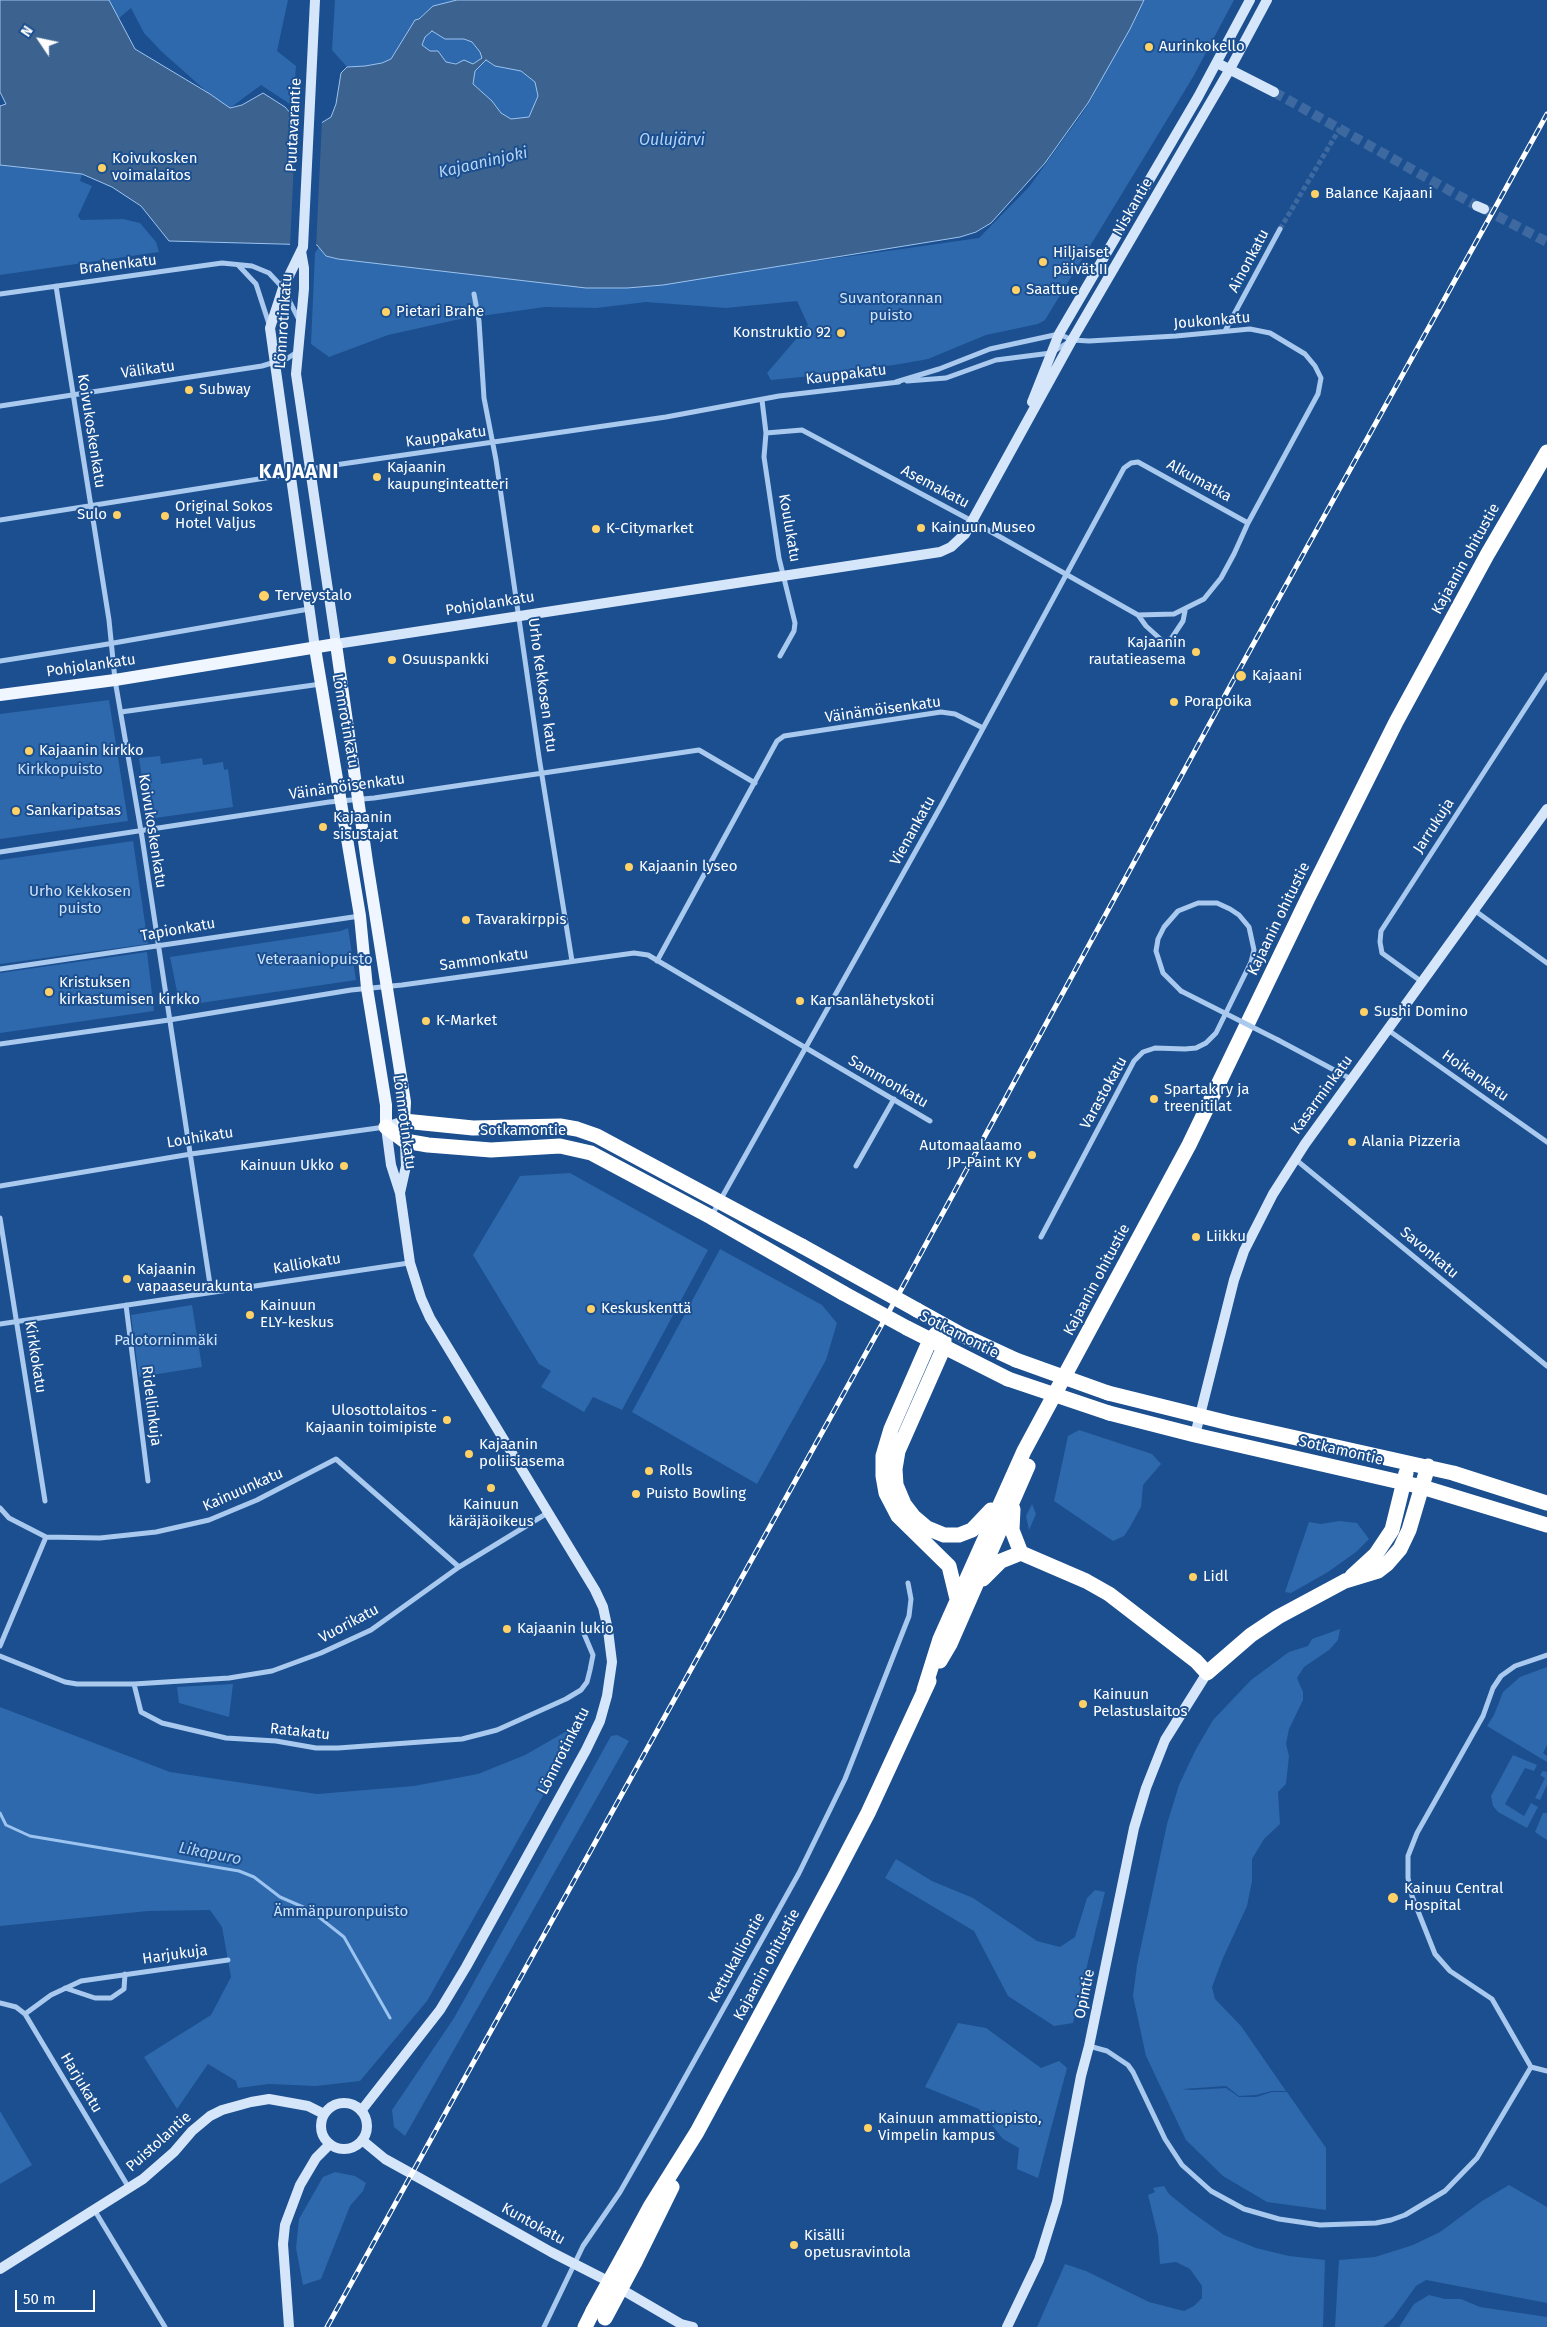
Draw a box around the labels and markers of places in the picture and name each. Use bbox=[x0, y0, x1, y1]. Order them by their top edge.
place label: Aurinkokello bbox=[1159, 38, 1245, 56]
marker: Aurinkokello bbox=[1143, 41, 1155, 53]
place label: Koivukosken voimalaitos bbox=[112, 150, 198, 185]
marker: Koivukosken voimalaitos bbox=[96, 162, 108, 174]
place label: Balance Kajaani bbox=[1325, 185, 1433, 203]
marker: Balance Kajaani bbox=[1309, 188, 1321, 200]
place label: Hiljaiset päivät II bbox=[1053, 244, 1109, 279]
marker: Hiljaiset päivät II bbox=[1037, 256, 1049, 268]
place label: Saattue bbox=[1026, 281, 1078, 299]
marker: Saattue bbox=[1010, 284, 1022, 296]
place label: Pietari Brahe bbox=[396, 303, 484, 321]
marker: Pietari Brahe bbox=[380, 306, 392, 318]
place label: Konstruktio 92 bbox=[733, 324, 831, 342]
marker: Konstruktio 92 bbox=[835, 327, 847, 339]
place label: Subway bbox=[199, 381, 251, 399]
marker: Subway bbox=[183, 384, 195, 396]
place label: Kajaanin kaupunginteatteri bbox=[387, 459, 509, 494]
marker: Kajaanin kaupunginteatteri bbox=[371, 471, 383, 483]
place label: Original Sokos Hotel Valjus bbox=[175, 498, 273, 533]
place label: Sulo bbox=[77, 506, 107, 524]
marker: Sulo bbox=[111, 509, 123, 521]
marker: Original Sokos Hotel Valjus bbox=[159, 510, 171, 522]
place label: Kainuun Museo bbox=[931, 519, 1035, 537]
place label: K-Citymarket bbox=[606, 520, 694, 538]
marker: Kainuun Museo bbox=[915, 522, 927, 534]
marker: K-Citymarket bbox=[590, 523, 602, 535]
place label: Terveystalo bbox=[275, 587, 352, 605]
marker: Terveystalo bbox=[257, 589, 271, 603]
place label: Kajaanin rautatieasema bbox=[1089, 634, 1186, 669]
marker: Kajaanin rautatieasema bbox=[1190, 646, 1202, 658]
place label: Osuuspankki bbox=[402, 651, 489, 669]
marker: Osuuspankki bbox=[386, 654, 398, 666]
place label: Kajaani bbox=[1252, 667, 1302, 685]
marker: Kajaani bbox=[1234, 669, 1248, 683]
place label: Porapoika bbox=[1184, 693, 1252, 711]
marker: Porapoika bbox=[1168, 696, 1180, 708]
place label: Kajaanin kirkko bbox=[39, 742, 144, 760]
marker: Kajaanin kirkko bbox=[23, 745, 35, 757]
place label: Sankaripatsas bbox=[26, 802, 121, 820]
marker: Sankaripatsas bbox=[10, 805, 22, 817]
place label: Kajaanin sisustajat bbox=[333, 809, 398, 844]
marker: Kajaanin sisustajat bbox=[317, 821, 329, 833]
place label: Kajaanin lyseo bbox=[639, 858, 737, 876]
marker: Kajaanin lyseo bbox=[623, 861, 635, 873]
place label: Tavarakirppis bbox=[476, 911, 566, 929]
marker: Tavarakirppis bbox=[460, 914, 472, 926]
place label: Kristuksen kirkastumisen kirkko bbox=[59, 974, 200, 1009]
marker: Kristuksen kirkastumisen kirkko bbox=[43, 986, 55, 998]
place label: Kansanlähetyskoti bbox=[810, 992, 934, 1010]
marker: Kansanlähetyskoti bbox=[794, 995, 806, 1007]
place label: Sushi Domino bbox=[1374, 1003, 1468, 1021]
marker: Sushi Domino bbox=[1358, 1006, 1370, 1018]
place label: K-Market bbox=[436, 1012, 497, 1030]
marker: K-Market bbox=[420, 1015, 432, 1027]
place label: Spartak ry ja treenitilat bbox=[1164, 1081, 1250, 1116]
marker: Spartak ry ja treenitilat bbox=[1148, 1093, 1160, 1105]
place label: Alania Pizzeria bbox=[1362, 1133, 1461, 1151]
marker: Alania Pizzeria bbox=[1346, 1136, 1358, 1148]
place label: Automaalaamo JP-Paint KY bbox=[920, 1137, 1022, 1172]
marker: Automaalaamo JP-Paint KY bbox=[1026, 1149, 1038, 1161]
place label: Kainuun Ukko bbox=[240, 1157, 334, 1175]
marker: Kainuun Ukko bbox=[338, 1160, 350, 1172]
place label: Liikku bbox=[1206, 1228, 1246, 1246]
marker: Liikku bbox=[1190, 1231, 1202, 1243]
place label: Kajaanin vapaaseurakunta bbox=[137, 1261, 253, 1296]
marker: Kajaanin vapaaseurakunta bbox=[121, 1273, 133, 1285]
place label: Kainuun ELY-keskus bbox=[260, 1297, 334, 1332]
place label: Keskuskenttä bbox=[601, 1300, 692, 1318]
marker: Keskuskenttä bbox=[585, 1303, 597, 1315]
marker: Kainuun ELY-keskus bbox=[244, 1309, 256, 1321]
place label: Ulosottolaitos - Kajaanin toimipiste bbox=[305, 1402, 437, 1437]
marker: Ulosottolaitos - Kajaanin toimipiste bbox=[441, 1414, 453, 1426]
place label: Kajaanin poliisiasema bbox=[479, 1436, 565, 1471]
marker: Kajaanin poliisiasema bbox=[463, 1448, 475, 1460]
place label: Rolls bbox=[659, 1462, 692, 1480]
marker: Rolls bbox=[643, 1465, 655, 1477]
marker: Kainuun käräjäoikeus bbox=[485, 1482, 497, 1494]
place label: Puisto Bowling bbox=[646, 1485, 746, 1503]
marker: Puisto Bowling bbox=[630, 1488, 642, 1500]
place label: Kainuun käräjäoikeus bbox=[448, 1496, 534, 1531]
place label: Lidl bbox=[1203, 1568, 1228, 1586]
marker: Lidl bbox=[1187, 1571, 1199, 1583]
place label: Kajaanin lukio bbox=[517, 1620, 614, 1638]
marker: Kajaanin lukio bbox=[501, 1623, 513, 1635]
place label: Kainuun Pelastuslaitos bbox=[1093, 1686, 1188, 1721]
marker: Kainuun Pelastuslaitos bbox=[1077, 1698, 1089, 1710]
place label: Kainuu Central Hospital bbox=[1404, 1880, 1503, 1915]
marker: Kainuu Central Hospital bbox=[1386, 1891, 1400, 1905]
place label: Kainuun ammattiopisto, Vimpelin kampus bbox=[878, 2110, 1042, 2145]
marker: Kainuun ammattiopisto, Vimpelin kampus bbox=[862, 2122, 874, 2134]
place label: Kisälli opetusravintola bbox=[804, 2227, 911, 2262]
marker: Kisälli opetusravintola bbox=[788, 2239, 800, 2251]

